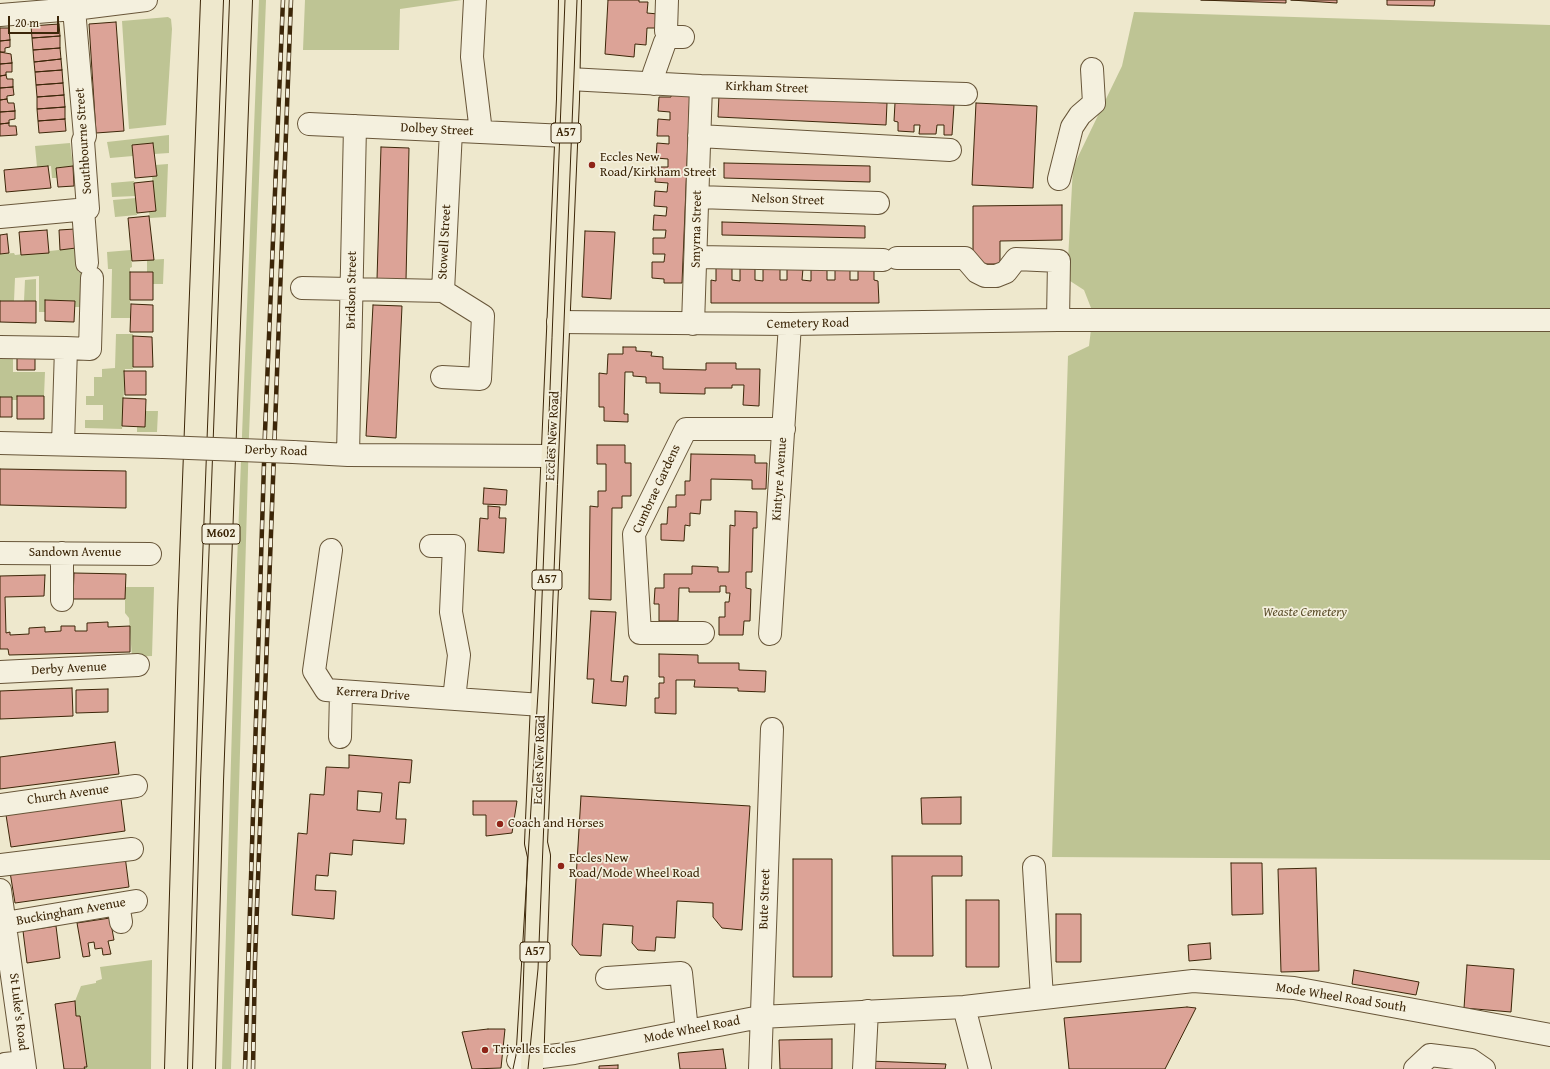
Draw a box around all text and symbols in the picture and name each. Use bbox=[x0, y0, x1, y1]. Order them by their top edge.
scale bar bbox=[10, 8, 61, 34]
text: 20 m bbox=[15, 14, 39, 31]
street label: Kirkham Street bbox=[725, 79, 809, 97]
street label: Southbourne Street bbox=[72, 87, 96, 195]
street label: Dolbey Street bbox=[400, 120, 474, 140]
road number: A57 bbox=[551, 123, 581, 143]
place label: Eccles New Road/Kirkham Street bbox=[600, 150, 716, 181]
marker: Eccles New Road/Kirkham Street bbox=[587, 160, 597, 170]
street label: Smyrna Street bbox=[689, 190, 705, 268]
street label: Nelson Street bbox=[751, 191, 825, 209]
street label: Stowell Street bbox=[435, 204, 455, 280]
street label: Bridson Street bbox=[344, 251, 360, 329]
street label: Cemetery Road bbox=[767, 315, 849, 333]
street label: Eccles New Road bbox=[543, 391, 563, 481]
street label: Kintyre Avenue bbox=[769, 437, 791, 521]
street label: Derby Road bbox=[244, 442, 308, 460]
street label: Cumbrae Gardens bbox=[630, 442, 684, 536]
road number: M602 bbox=[202, 524, 240, 544]
street label: Sandown Avenue bbox=[29, 545, 121, 561]
road number: A57 bbox=[532, 570, 562, 590]
park label: Weaste Cemetery bbox=[1263, 605, 1347, 621]
street label: Derby Avenue bbox=[31, 659, 107, 679]
street label: Kerrera Drive bbox=[336, 684, 410, 704]
street label: Eccles New Road bbox=[531, 715, 549, 805]
street label: Church Avenue bbox=[26, 782, 110, 808]
place label: Coach and Horses bbox=[508, 816, 604, 832]
marker: Coach and Horses bbox=[495, 819, 505, 829]
place label: Eccles New Road/Mode Wheel Road bbox=[569, 851, 700, 882]
marker: Eccles New Road/Mode Wheel Road bbox=[556, 861, 566, 871]
street label: Bute Street bbox=[756, 868, 774, 930]
street label: Buckingham Avenue bbox=[15, 895, 127, 929]
road number: A57 bbox=[520, 942, 550, 962]
street label: St Luke's Road bbox=[5, 972, 31, 1052]
street label: Mode Wheel Road South bbox=[1274, 980, 1408, 1016]
street label: Mode Wheel Road bbox=[643, 1013, 741, 1047]
place label: Trivelles Eccles bbox=[493, 1042, 576, 1058]
marker: Trivelles Eccles bbox=[480, 1045, 490, 1055]

